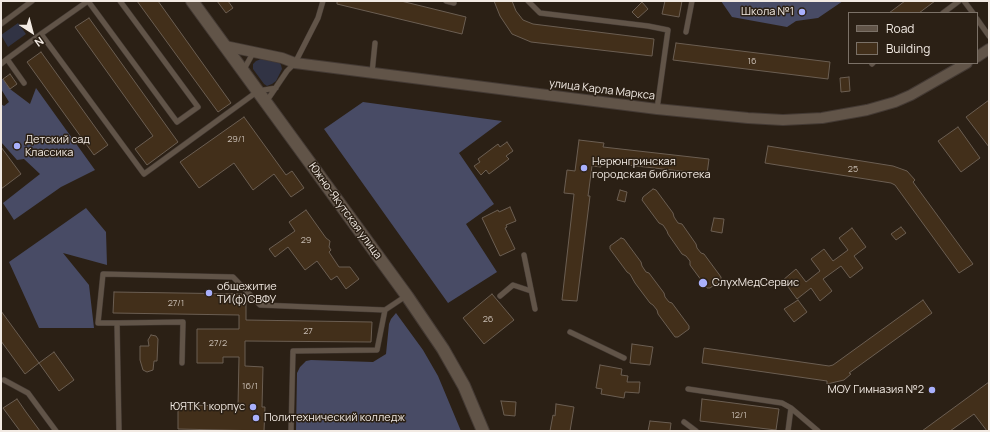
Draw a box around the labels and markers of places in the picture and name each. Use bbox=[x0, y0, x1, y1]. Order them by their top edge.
place label: Школа №1 bbox=[741, 5, 794, 19]
marker: Школа №1 bbox=[797, 7, 807, 17]
place label: Детский сад Классика bbox=[25, 133, 90, 159]
marker: Детский сад Классика bbox=[12, 141, 22, 151]
place label: Нерюнгринская городская библиотека bbox=[592, 155, 711, 181]
marker: Нерюнгринская городская библиотека bbox=[579, 163, 589, 173]
place label: СлухМедСервис bbox=[712, 276, 799, 290]
marker: СлухМедСервис bbox=[697, 277, 709, 289]
place label: общежитие ТИ(ф)СВФУ bbox=[217, 280, 277, 306]
marker: общежитие ТИ(ф)СВФУ bbox=[204, 288, 214, 298]
place label: МОУ Гимназия №2 bbox=[827, 383, 924, 397]
marker: МОУ Гимназия №2 bbox=[927, 385, 937, 395]
place label: ЮЯТК 1 корпус bbox=[170, 400, 245, 414]
marker: ЮЯТК 1 корпус bbox=[248, 402, 258, 412]
place label: Политехнический колледж bbox=[264, 411, 405, 425]
marker: Политехнический колледж bbox=[251, 413, 261, 423]

